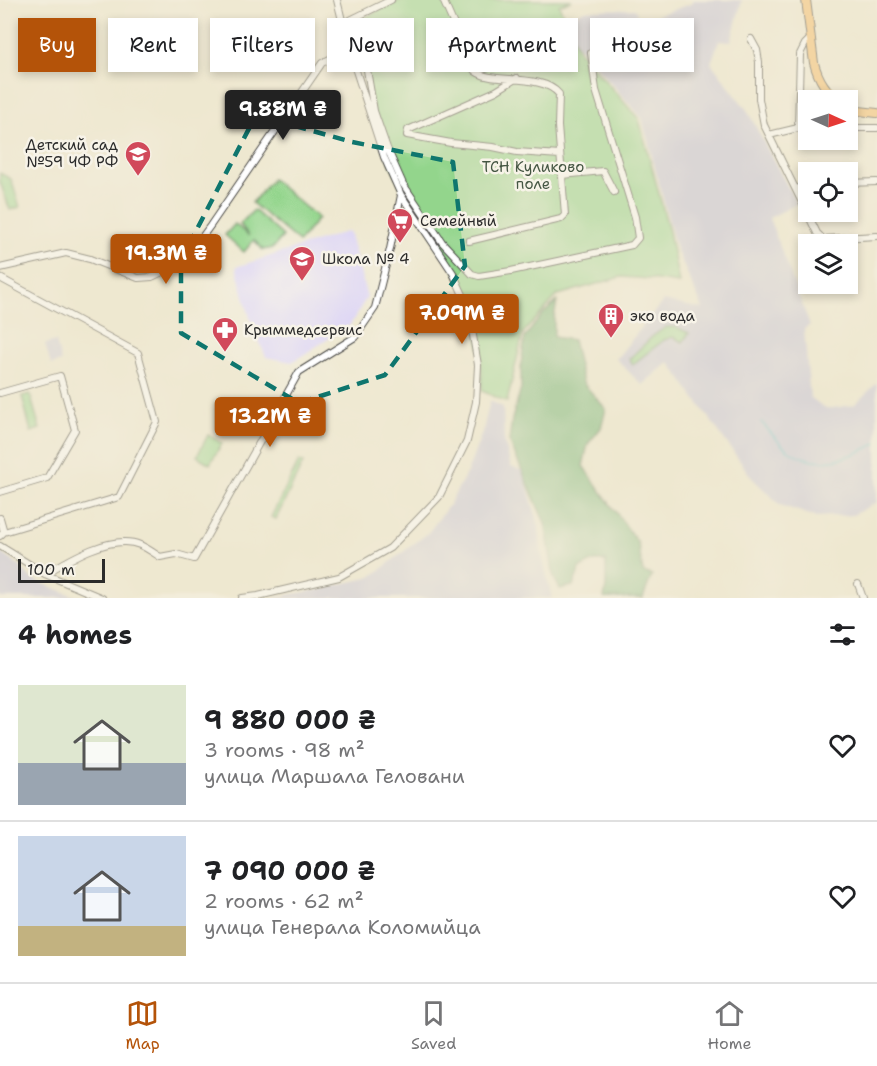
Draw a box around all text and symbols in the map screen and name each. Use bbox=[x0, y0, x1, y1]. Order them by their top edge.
chip: Buy bbox=[18, 18, 96, 72]
chip: Rent bbox=[108, 18, 198, 72]
chip: Filters bbox=[210, 18, 315, 72]
chip: New bbox=[327, 18, 414, 72]
chip: Apartment bbox=[426, 18, 578, 72]
chip: House bbox=[590, 18, 694, 72]
pin: 9.88M ₴ bbox=[228, 90, 338, 141]
north arrow bbox=[798, 90, 858, 150]
map controls bbox=[798, 90, 858, 294]
text: 9.88M ₴ bbox=[239, 96, 327, 122]
place label: Детский сад №59 ЧФ РФ bbox=[26, 135, 118, 172]
school or university icon: Детский сад №59 ЧФ РФ bbox=[123, 139, 153, 177]
park label: ТСН Куликово поле bbox=[482, 157, 584, 194]
button: locate bbox=[798, 162, 858, 222]
supermarket icon: Семейный bbox=[385, 206, 415, 244]
place label: Семейный bbox=[420, 211, 497, 231]
pin: 19.3M ₴ bbox=[111, 234, 221, 285]
button: layers bbox=[798, 234, 858, 294]
text: 19.3M ₴ bbox=[124, 240, 208, 266]
school or university icon: Школа № 4 bbox=[287, 244, 317, 282]
place label: Школа № 4 bbox=[322, 249, 409, 269]
pin: 7.09M ₴ bbox=[407, 294, 517, 345]
text: 7.09M ₴ bbox=[419, 300, 505, 326]
building icon: эко вода bbox=[596, 301, 626, 339]
place label: эко вода bbox=[630, 306, 696, 326]
pharmacy icon: Крыммедсервис bbox=[210, 315, 240, 353]
place label: Крыммедсервис bbox=[244, 320, 363, 340]
pin: 13.2M ₴ bbox=[215, 397, 325, 448]
text: 13.2M ₴ bbox=[229, 403, 311, 429]
scale bar bbox=[18, 556, 105, 584]
text: 100 m bbox=[27, 559, 75, 580]
text: 4 homes bbox=[18, 617, 132, 652]
icon: filters bbox=[826, 618, 859, 651]
text: 9 880 000 ₴ bbox=[204, 702, 376, 737]
icon: home bbox=[66, 709, 138, 781]
icon: heart bbox=[826, 729, 859, 762]
text: 3 rooms · 98 m² bbox=[204, 737, 365, 763]
text: улица Маршала Геловани bbox=[204, 763, 465, 789]
text: 7 090 000 ₴ bbox=[204, 853, 375, 888]
icon: home bbox=[66, 860, 138, 932]
icon: heart bbox=[826, 880, 859, 913]
text: 2 rooms · 62 m² bbox=[204, 888, 364, 914]
text: улица Генерала Коломийца bbox=[204, 914, 481, 940]
tab: Map bbox=[126, 997, 160, 1054]
tab: Saved bbox=[411, 997, 456, 1054]
tab: Home bbox=[707, 997, 751, 1054]

